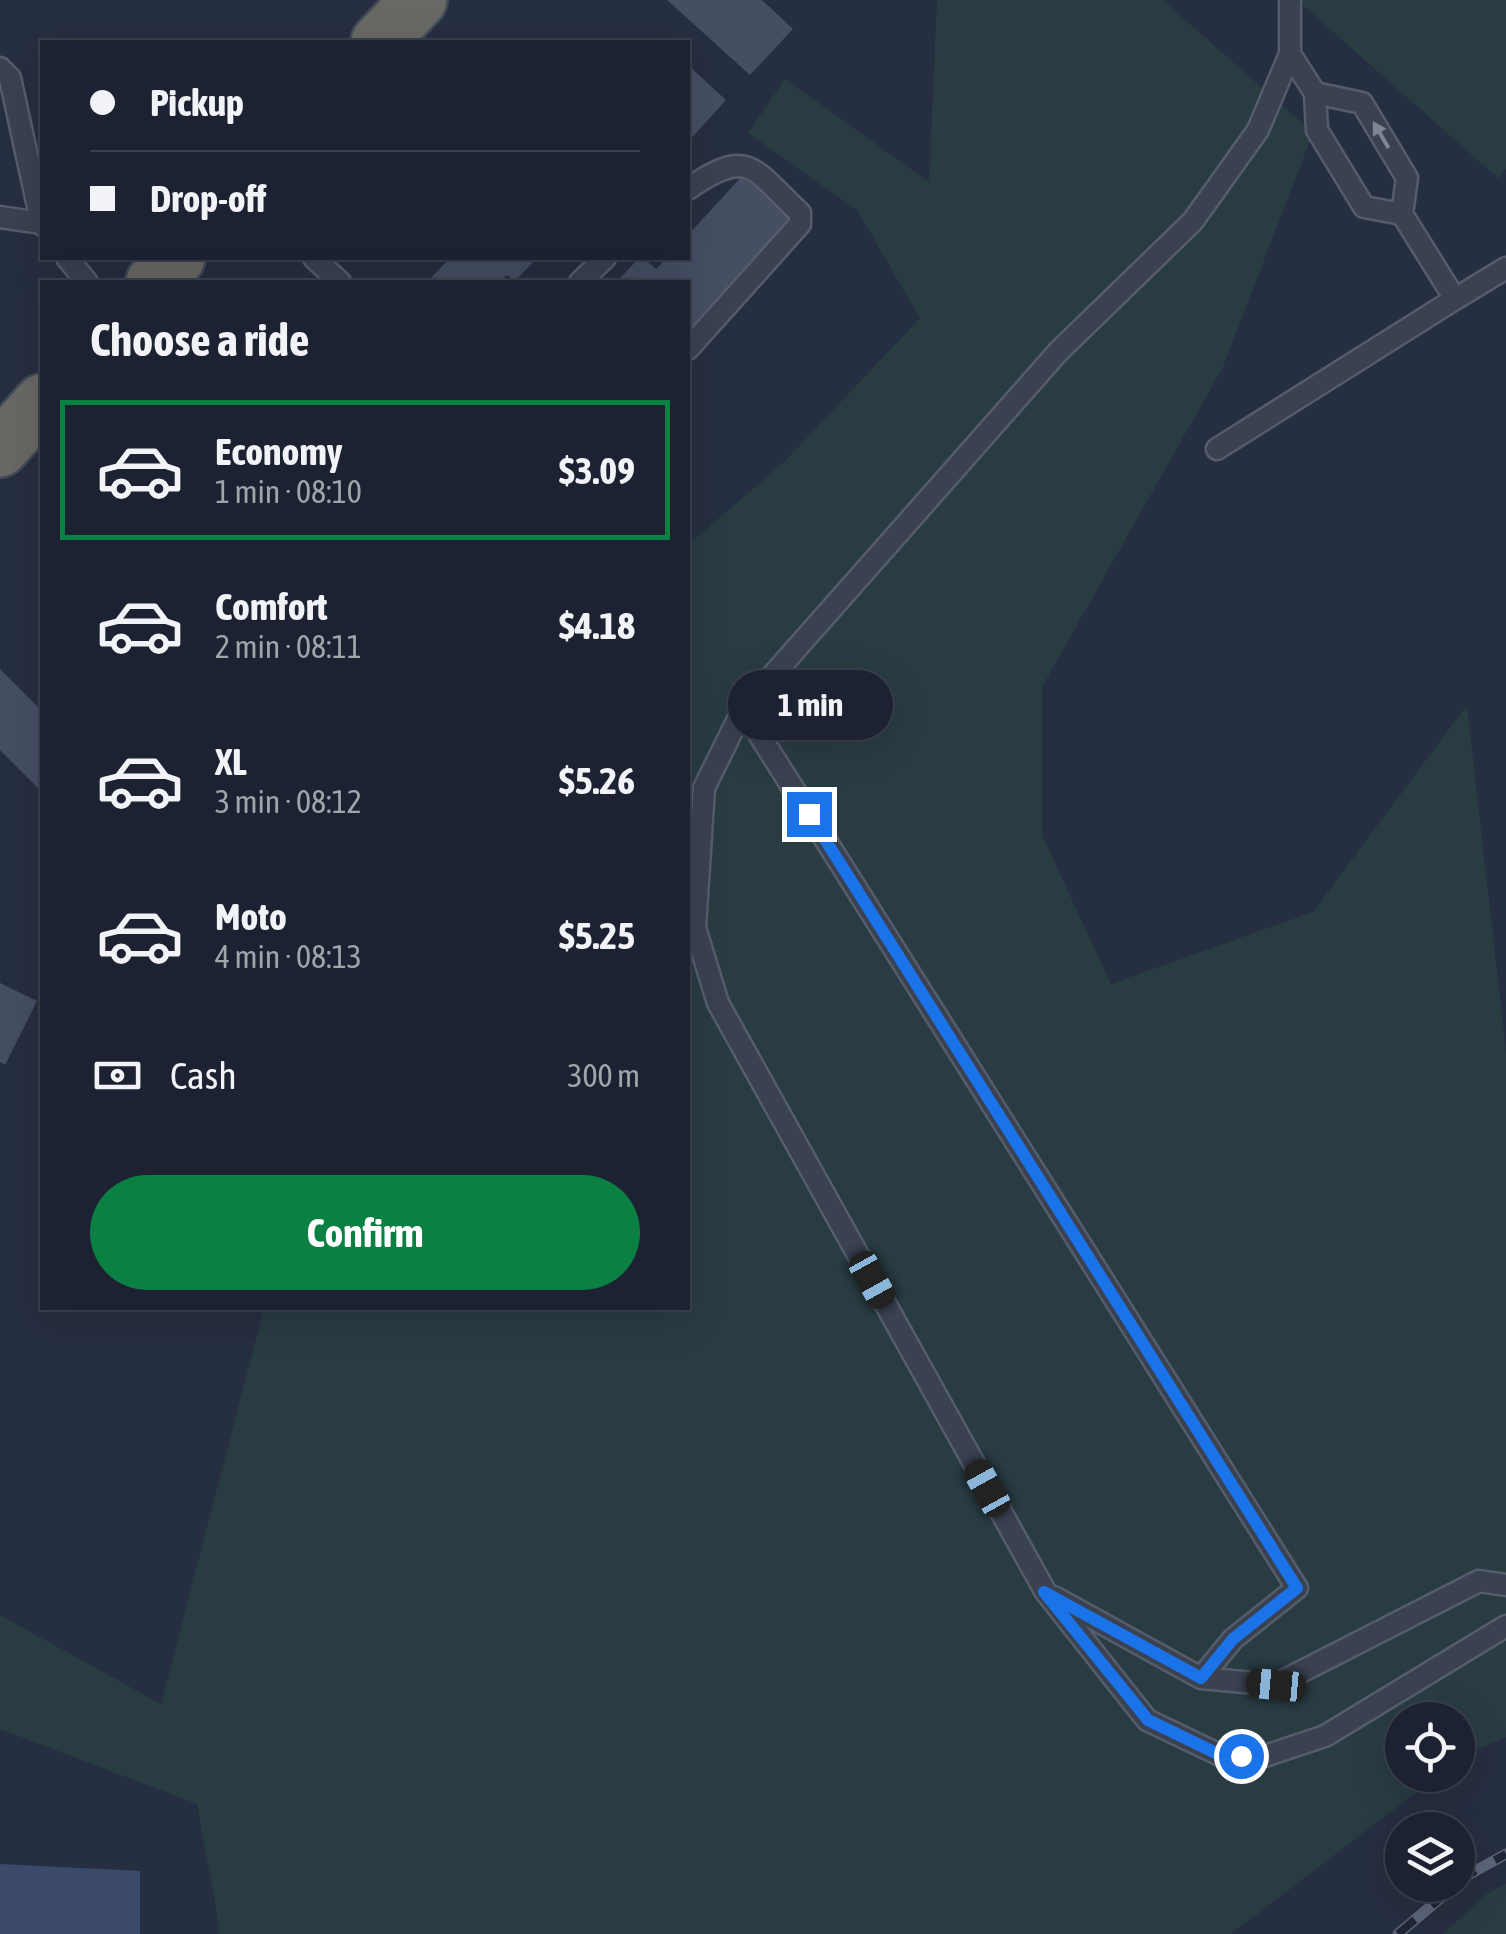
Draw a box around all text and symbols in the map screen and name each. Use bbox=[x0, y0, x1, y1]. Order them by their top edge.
text: Pickup bbox=[150, 81, 244, 124]
one-way arrow bbox=[1373, 121, 1390, 149]
text: Drop-off bbox=[150, 177, 266, 220]
text: Choose a ride bbox=[90, 314, 309, 366]
icon: car bbox=[95, 425, 185, 515]
text: Economy bbox=[215, 430, 342, 473]
text: $3.09 bbox=[559, 449, 635, 492]
text: 1 min · 08:10 bbox=[215, 473, 362, 510]
icon: car bbox=[95, 580, 185, 670]
text: Comfort bbox=[215, 585, 327, 628]
text: $4.18 bbox=[559, 604, 635, 647]
text: 2 min · 08:11 bbox=[215, 628, 362, 665]
callout: 1 min bbox=[726, 669, 892, 739]
text: 1 min bbox=[778, 686, 843, 723]
icon: car bbox=[95, 735, 185, 825]
text: XL bbox=[215, 740, 247, 783]
text: $5.26 bbox=[559, 759, 635, 802]
text: 3 min · 08:12 bbox=[215, 783, 362, 820]
route end bbox=[787, 792, 832, 837]
icon: car bbox=[95, 890, 185, 980]
text: Moto bbox=[215, 895, 287, 938]
text: $5.25 bbox=[559, 914, 635, 957]
text: 4 min · 08:13 bbox=[215, 938, 362, 975]
icon: cash bbox=[90, 1048, 145, 1103]
text: Cash bbox=[170, 1054, 237, 1097]
text: 300 m bbox=[567, 1057, 640, 1094]
button: Confirm bbox=[90, 1175, 640, 1290]
car bbox=[844, 1246, 900, 1314]
car bbox=[959, 1454, 1015, 1522]
car bbox=[1245, 1667, 1307, 1703]
map controls bbox=[1385, 1702, 1475, 1902]
button: locate bbox=[1385, 1702, 1475, 1792]
route start bbox=[1219, 1734, 1264, 1779]
button: layers bbox=[1385, 1812, 1475, 1902]

